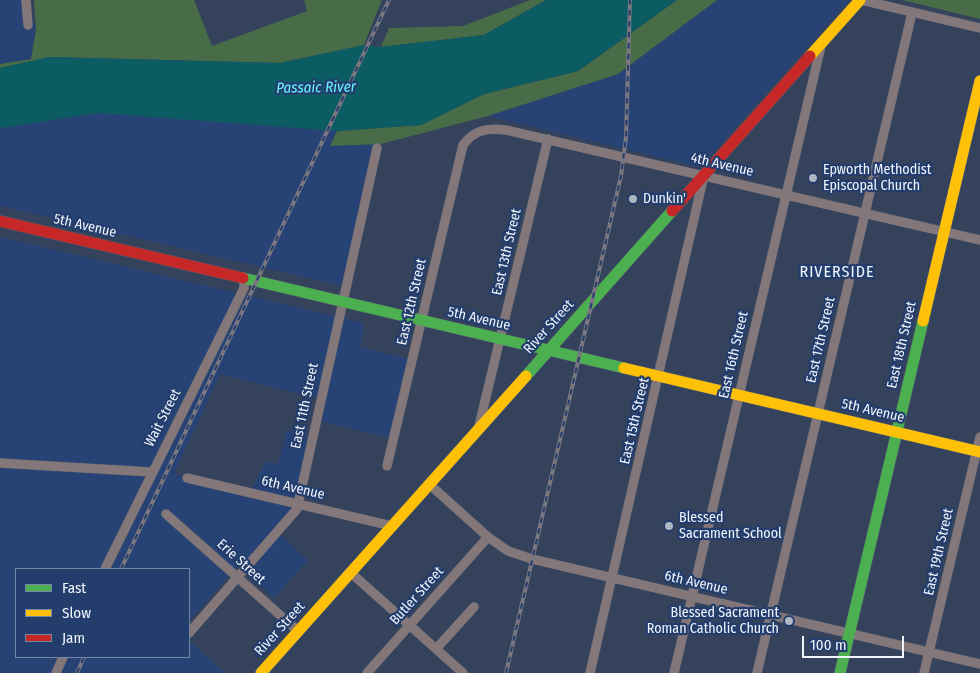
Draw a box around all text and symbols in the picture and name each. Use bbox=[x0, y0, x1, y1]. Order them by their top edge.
water label: Passaic River bbox=[276, 78, 356, 98]
street label: 4th Avenue bbox=[689, 150, 755, 180]
place label: Epworth Methodist Episcopal Church bbox=[823, 162, 931, 194]
marker: Epworth Methodist Episcopal Church bbox=[807, 172, 819, 184]
place label: Dunkin' bbox=[643, 191, 686, 207]
marker: Dunkin' bbox=[627, 193, 639, 205]
street label: East 13th Street bbox=[489, 207, 525, 297]
street label: 5th Avenue bbox=[52, 211, 118, 241]
street label: East 12th Street bbox=[394, 257, 430, 347]
district label: RIVERSIDE bbox=[798, 263, 876, 283]
street label: East 17th Street bbox=[803, 295, 839, 385]
street label: River Street bbox=[520, 297, 578, 357]
street label: East 18th Street bbox=[884, 300, 920, 390]
street label: 5th Avenue bbox=[446, 304, 512, 334]
street label: East 16th Street bbox=[716, 310, 752, 400]
street label: East 11th Street bbox=[288, 362, 322, 450]
street label: East 15th Street bbox=[617, 376, 653, 466]
street label: Wait Street bbox=[141, 386, 185, 450]
street label: 5th Avenue bbox=[840, 396, 906, 426]
street label: 6th Avenue bbox=[260, 473, 326, 503]
street label: East 19th Street bbox=[921, 507, 957, 597]
place label: Blessed Sacrament School bbox=[679, 510, 782, 542]
marker: Blessed Sacrament School bbox=[663, 520, 675, 532]
street label: Erie Street bbox=[213, 536, 269, 588]
street label: Butler Street bbox=[386, 563, 448, 629]
legend bbox=[15, 568, 190, 658]
street label: 6th Avenue bbox=[663, 568, 729, 598]
text: Fast bbox=[62, 579, 86, 597]
street label: River Street bbox=[251, 599, 309, 659]
text: Slow bbox=[62, 604, 91, 622]
place label: Blessed Sacrament Roman Catholic Church bbox=[647, 605, 779, 638]
marker: Blessed Sacrament Roman Catholic Church bbox=[783, 615, 795, 627]
scale bar bbox=[805, 626, 908, 658]
text: Jam bbox=[62, 629, 85, 647]
text: 100 m bbox=[810, 636, 847, 654]

